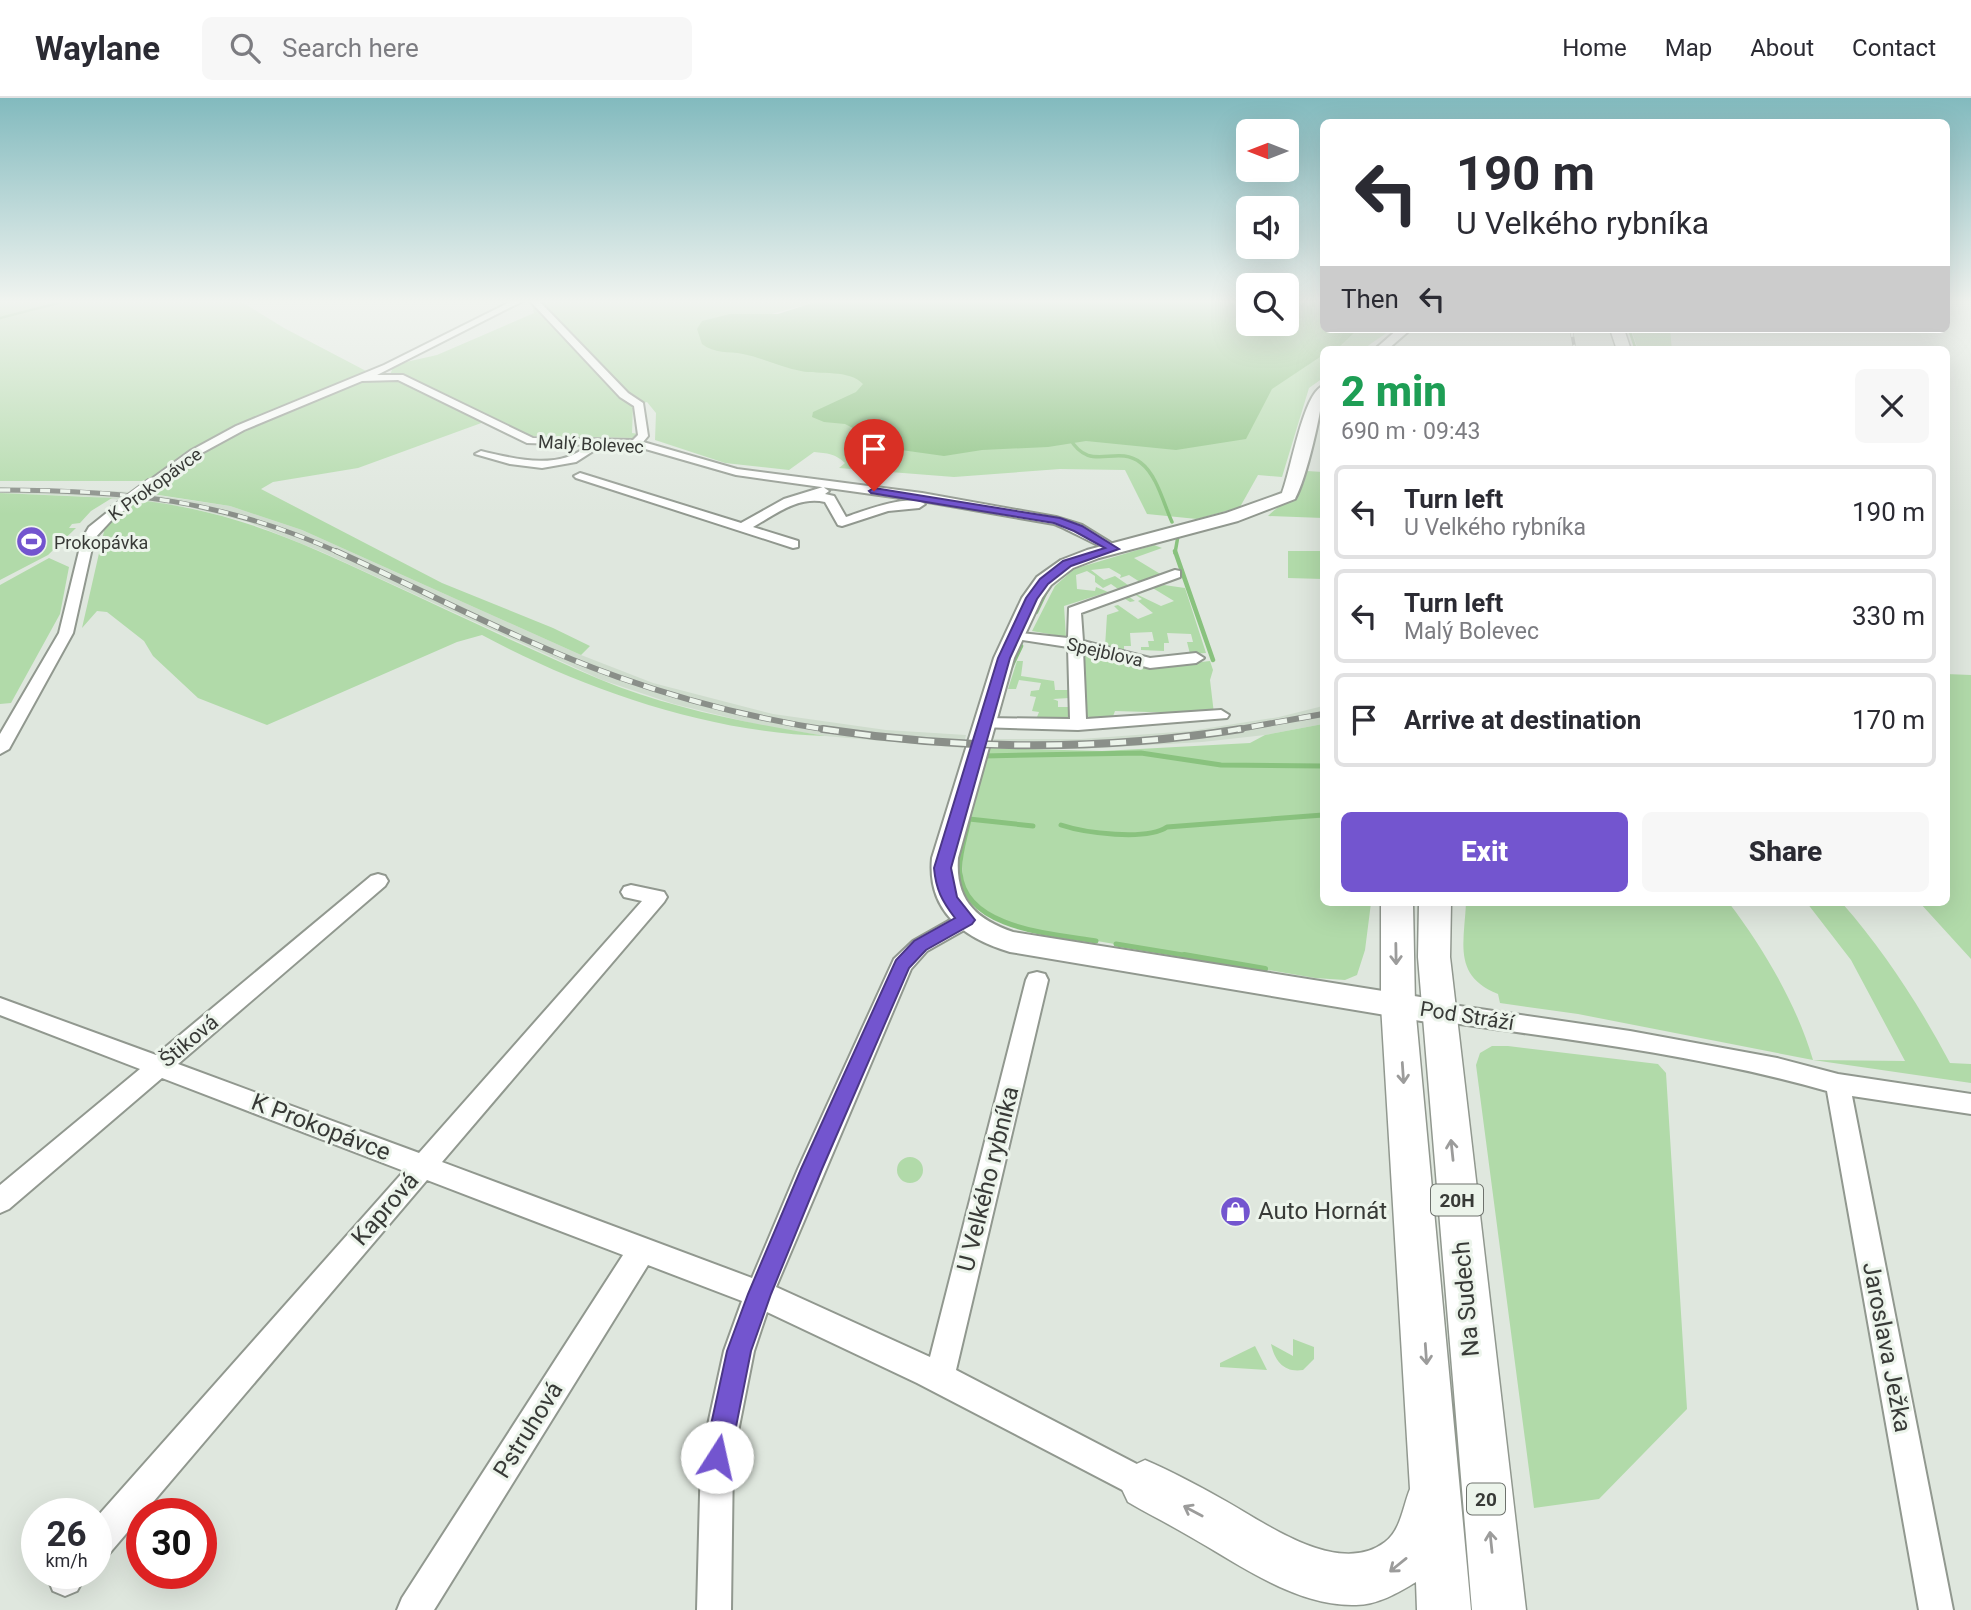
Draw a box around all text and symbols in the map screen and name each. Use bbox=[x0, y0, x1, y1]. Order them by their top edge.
search box bbox=[202, 17, 692, 80]
text: Waylane bbox=[35, 29, 160, 68]
icon: search bbox=[226, 29, 264, 67]
text: Search here bbox=[282, 33, 419, 63]
text: Home bbox=[1562, 34, 1627, 62]
text: Map bbox=[1665, 34, 1712, 62]
text: About bbox=[1750, 34, 1814, 62]
text: Contact bbox=[1852, 34, 1936, 62]
north arrow bbox=[1236, 119, 1298, 182]
map controls bbox=[1236, 119, 1299, 336]
text: 190 m bbox=[1456, 145, 1595, 202]
icon: left bbox=[1341, 147, 1432, 238]
button: sound bbox=[1236, 196, 1299, 259]
text: U Velkého rybníka bbox=[1456, 204, 1709, 242]
button: search bbox=[1236, 273, 1299, 336]
icon: left bbox=[1413, 280, 1451, 318]
text: Then bbox=[1341, 284, 1399, 314]
text: 2 min bbox=[1341, 367, 1447, 416]
button: close bbox=[1855, 369, 1929, 443]
text: 690 m · 09:43 bbox=[1341, 418, 1480, 445]
pin bbox=[844, 419, 904, 491]
icon: arrive bbox=[855, 430, 893, 468]
street label: Malý Bolevec bbox=[538, 431, 644, 457]
street label: K Prokopávce bbox=[104, 443, 206, 525]
text: Turn left bbox=[1404, 484, 1503, 514]
icon: left bbox=[1345, 493, 1383, 531]
text: 190 m bbox=[1852, 497, 1925, 527]
text: U Velkého rybníka bbox=[1404, 514, 1586, 541]
sports icon: Prokopávka bbox=[14, 525, 48, 559]
place label: Prokopávka bbox=[54, 532, 148, 553]
text: Turn left bbox=[1404, 588, 1503, 618]
icon: left bbox=[1345, 597, 1383, 635]
text: 330 m bbox=[1852, 601, 1925, 631]
text: Malý Bolevec bbox=[1404, 618, 1539, 645]
street label: Spejblova bbox=[1065, 633, 1145, 671]
icon: arrive bbox=[1345, 701, 1383, 739]
text: Arrive at destination bbox=[1404, 705, 1641, 735]
text: 170 m bbox=[1852, 705, 1925, 735]
button: Exit bbox=[1341, 812, 1628, 892]
button: Share bbox=[1642, 812, 1929, 892]
one-way arrow bbox=[1390, 942, 1403, 965]
street label: Pod Stráží bbox=[1418, 997, 1517, 1035]
street label: Štiková bbox=[155, 1010, 223, 1072]
one-way arrow bbox=[1397, 1061, 1410, 1084]
street label: U Velkého rybníka bbox=[951, 1083, 1025, 1275]
street label: K Prokopávce bbox=[247, 1088, 395, 1166]
one-way arrow bbox=[1446, 1139, 1459, 1162]
street label: Kaprová bbox=[346, 1167, 424, 1251]
road number: 20H bbox=[1431, 1184, 1483, 1216]
shop icon: Auto Hornát bbox=[1218, 1194, 1252, 1228]
place label: Auto Hornát bbox=[1258, 1197, 1387, 1225]
street label: Na Sudech bbox=[1447, 1240, 1485, 1358]
street label: Jaroslava Ježka bbox=[1857, 1260, 1917, 1434]
one-way arrow bbox=[1420, 1342, 1433, 1365]
street label: Pstruhová bbox=[488, 1377, 568, 1483]
position arrow bbox=[680, 1420, 754, 1494]
road number: 20 bbox=[1467, 1484, 1505, 1514]
speed limit sign: 30 bbox=[126, 1498, 217, 1589]
one-way arrow bbox=[1183, 1503, 1204, 1517]
text: 26 bbox=[46, 1514, 87, 1555]
one-way arrow bbox=[1484, 1531, 1497, 1554]
text: km/h bbox=[45, 1550, 88, 1571]
one-way arrow bbox=[1389, 1557, 1407, 1572]

